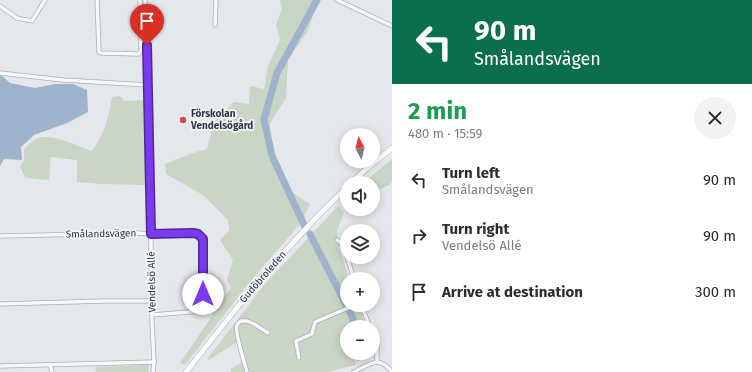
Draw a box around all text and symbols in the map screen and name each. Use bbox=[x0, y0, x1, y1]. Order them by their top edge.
pin bbox=[130, 4, 164, 45]
icon: arrive bbox=[136, 10, 158, 32]
text: 90 m bbox=[474, 14, 536, 47]
icon: left bbox=[408, 16, 460, 68]
text: Smålandsvägen bbox=[474, 48, 601, 70]
text: 2 min bbox=[408, 97, 467, 125]
button: close bbox=[694, 97, 736, 139]
place label: Förskolan Vendelsögård bbox=[190, 108, 253, 132]
marker: Förskolan Vendelsögård bbox=[178, 115, 188, 125]
text: 480 m · 15:59 bbox=[408, 126, 482, 141]
north arrow bbox=[340, 128, 380, 168]
map controls bbox=[340, 128, 380, 360]
text: Turn left bbox=[442, 164, 500, 182]
icon: left bbox=[408, 169, 430, 191]
text: 90 m bbox=[703, 171, 736, 189]
button: sound bbox=[340, 176, 380, 216]
text: Smålandsvägen bbox=[442, 182, 534, 197]
text: Turn right bbox=[442, 220, 509, 238]
button: layers bbox=[340, 224, 380, 264]
icon: right bbox=[408, 225, 430, 247]
street label: Smålandsvägen bbox=[66, 226, 136, 241]
text: 90 m bbox=[703, 227, 736, 245]
text: Vendelsö Allé bbox=[442, 238, 521, 253]
street label: Gudöbroleden bbox=[237, 249, 289, 305]
street label: Vendelsö Allé bbox=[145, 251, 159, 313]
button: + bbox=[340, 272, 380, 312]
position arrow bbox=[182, 273, 224, 315]
icon: arrive bbox=[408, 281, 430, 303]
text: Arrive at destination bbox=[442, 283, 583, 301]
text: 300 m bbox=[695, 283, 736, 301]
button: − bbox=[340, 320, 380, 360]

